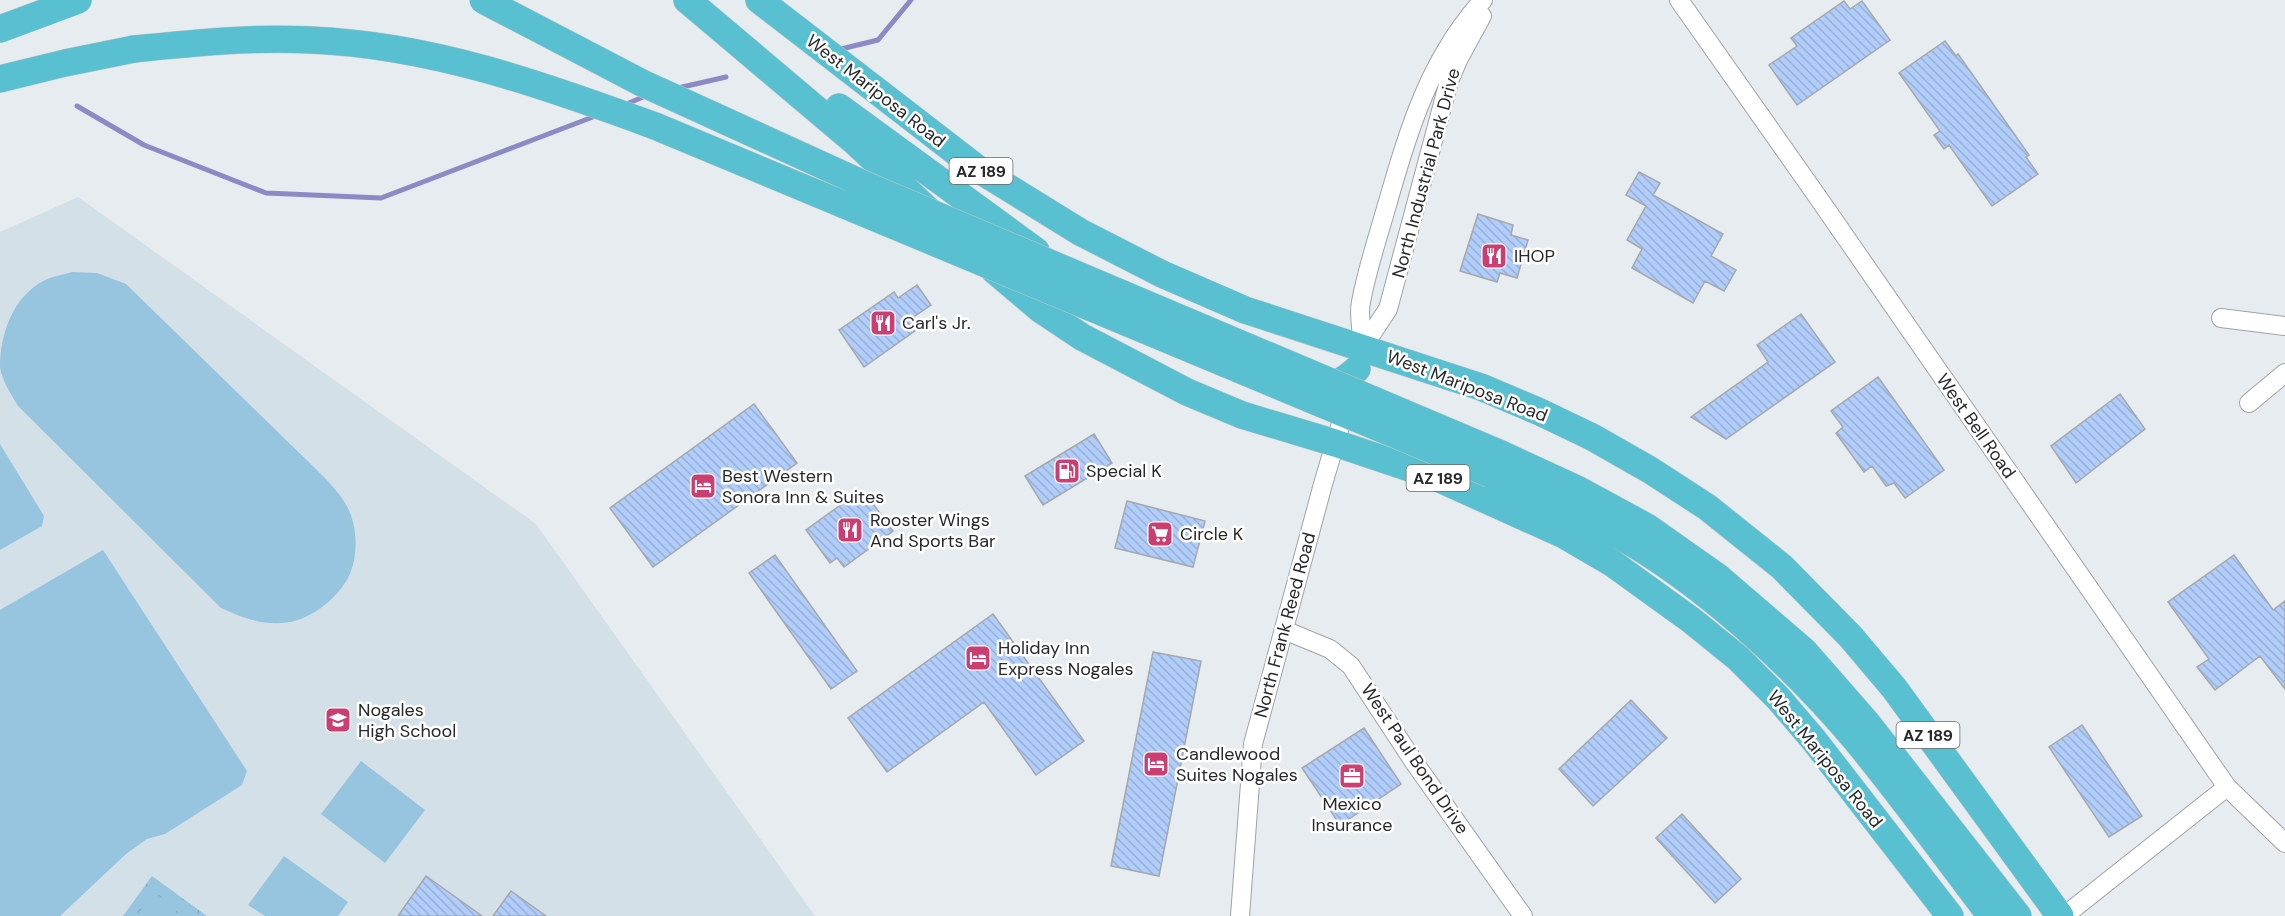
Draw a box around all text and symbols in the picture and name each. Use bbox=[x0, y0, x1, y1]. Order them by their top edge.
street label: West Mariposa Road bbox=[801, 29, 951, 153]
street label: North Industrial Park Drive bbox=[1386, 65, 1466, 281]
road number: AZ 189 bbox=[950, 158, 1012, 184]
restaurant icon: IHOP bbox=[1479, 241, 1509, 271]
place label: IHOP bbox=[1514, 244, 1555, 268]
restaurant icon: Carl's Jr. bbox=[868, 308, 898, 338]
place label: Carl's Jr. bbox=[902, 311, 971, 335]
street label: West Mariposa Road bbox=[1383, 344, 1551, 428]
street label: West Bell Road bbox=[1931, 369, 2021, 483]
fuel station icon: Special K bbox=[1052, 456, 1082, 486]
place label: Special K bbox=[1086, 459, 1162, 483]
place label: Best Western Sonora Inn & Suites bbox=[722, 464, 884, 509]
road number: AZ 189 bbox=[1406, 465, 1470, 491]
hotel icon: Best Western Sonora Inn & Suites bbox=[688, 471, 718, 501]
place label: Rooster Wings And Sports Bar bbox=[870, 508, 996, 553]
restaurant icon: Rooster Wings And Sports Bar bbox=[835, 515, 865, 545]
supermarket icon: Circle K bbox=[1145, 519, 1175, 549]
place label: Circle K bbox=[1180, 522, 1244, 546]
street label: North Frank Reed Road bbox=[1249, 530, 1321, 720]
place label: Holiday Inn Express Nogales bbox=[998, 636, 1134, 681]
hotel icon: Holiday Inn Express Nogales bbox=[963, 643, 993, 673]
street label: West Paul Bond Drive bbox=[1356, 679, 1474, 839]
street label: West Mariposa Road bbox=[1762, 685, 1888, 833]
place label: Nogales High School bbox=[358, 698, 456, 743]
school or university icon: Nogales High School bbox=[323, 705, 353, 735]
road number: AZ 189 bbox=[1896, 722, 1960, 748]
place label: Candlewood Suites Nogales bbox=[1176, 742, 1298, 787]
hotel icon: Candlewood Suites Nogales bbox=[1141, 749, 1171, 779]
office icon: Mexico Insurance bbox=[1337, 761, 1367, 791]
place label: Mexico Insurance bbox=[1311, 792, 1393, 837]

